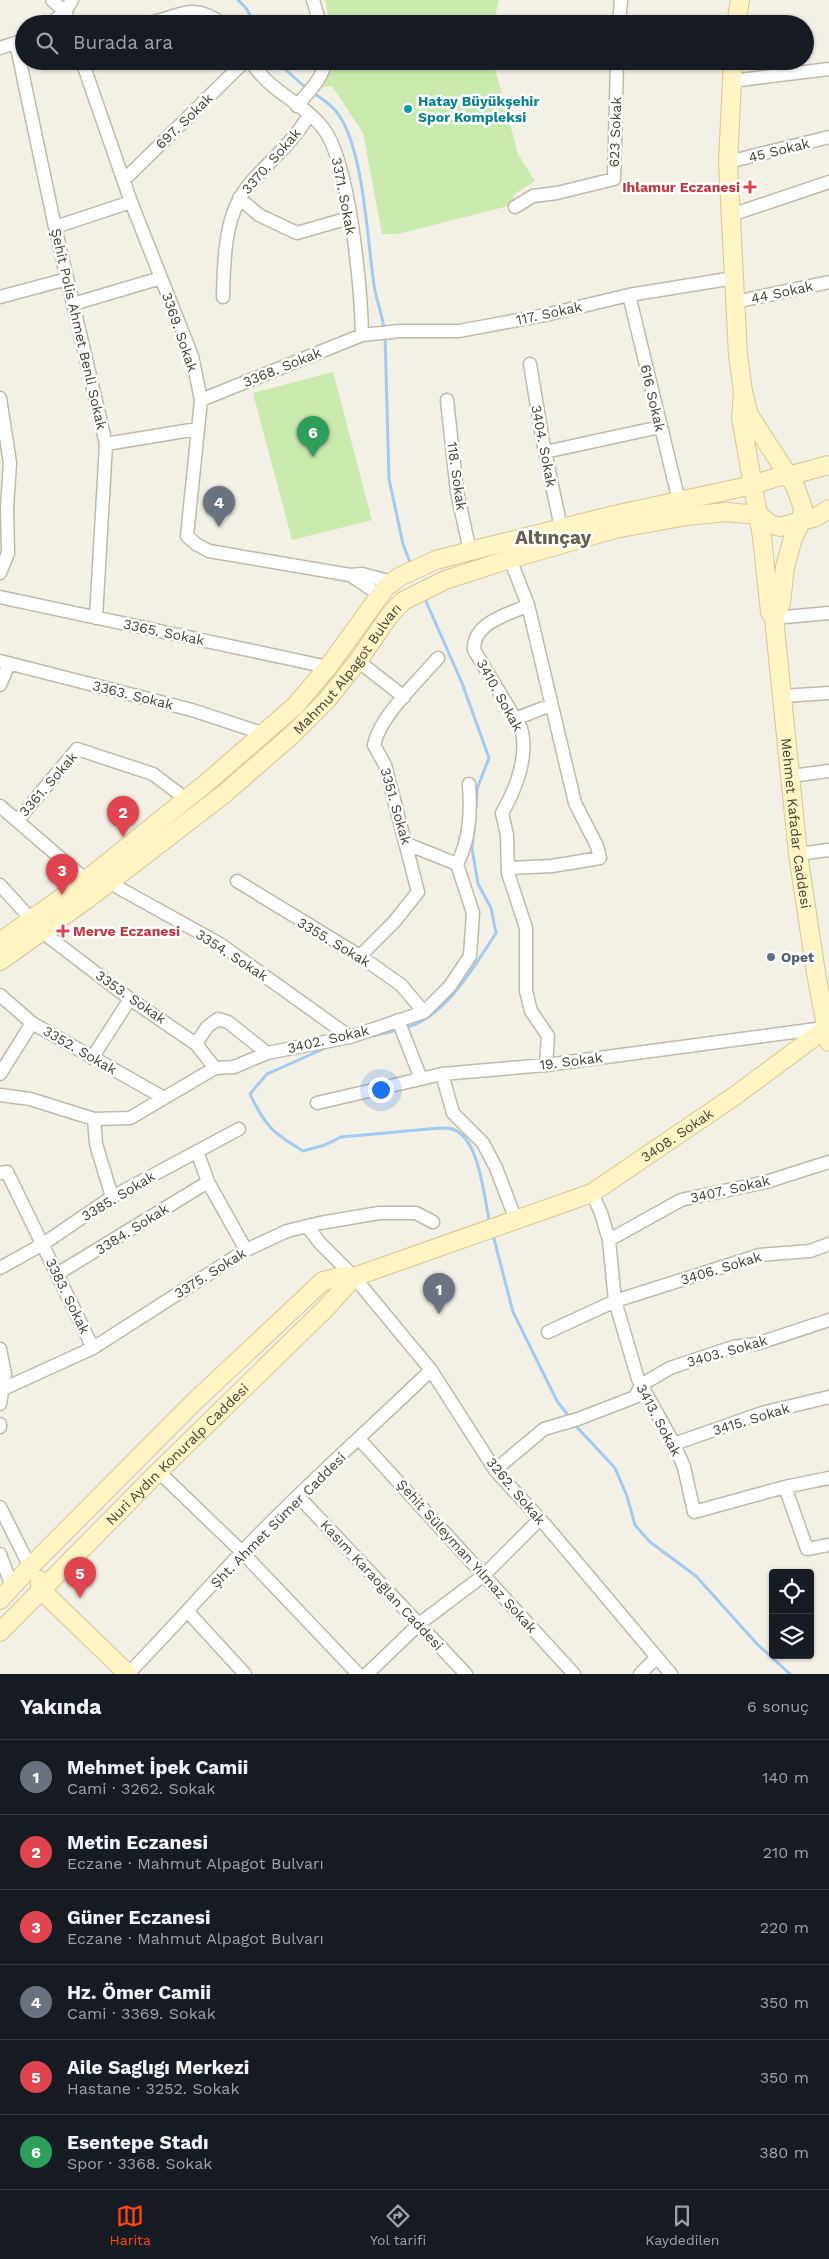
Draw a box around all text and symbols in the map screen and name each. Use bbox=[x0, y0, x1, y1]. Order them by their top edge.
search box bbox=[15, 15, 814, 70]
icon: search bbox=[33, 29, 61, 57]
text: Burada ara bbox=[73, 31, 173, 54]
street label: 697. Sokak bbox=[152, 90, 216, 152]
place label: Hatay Büyükşehir Spor Kompleksi bbox=[418, 93, 539, 125]
street label: 623 Sokak bbox=[606, 96, 624, 168]
marker: Hatay Büyükşehir Spor Kompleksi bbox=[402, 103, 414, 115]
street label: 3370. Sokak bbox=[238, 125, 304, 197]
street label: 45 Sokak bbox=[747, 135, 811, 165]
street label: 3371. Sokak bbox=[329, 156, 359, 236]
place label: Ihlamur Eczanesi bbox=[622, 179, 740, 195]
marker: Ihlamur Eczanesi bbox=[744, 181, 756, 193]
street label: Şehit Polis Ahmet Benli Sokak bbox=[48, 227, 110, 431]
street label: 44 Sokak bbox=[750, 278, 814, 306]
street label: 3369. Sokak bbox=[159, 290, 201, 374]
street label: 117. Sokak bbox=[515, 298, 583, 328]
street label: 3368. Sokak bbox=[241, 344, 324, 390]
street label: 616 Sokak bbox=[638, 363, 668, 433]
street label: 3404. Sokak bbox=[528, 404, 560, 488]
pin: 6 bbox=[297, 416, 329, 457]
street label: 118. Sokak bbox=[444, 441, 470, 511]
pin: 4 bbox=[203, 486, 235, 527]
district label: Altınçay bbox=[515, 526, 591, 549]
street label: Mahmut Alpagot Bulvarı bbox=[290, 600, 405, 737]
street label: 3365. Sokak bbox=[122, 616, 206, 648]
street label: 3410. Sokak bbox=[474, 656, 526, 734]
street label: 3363. Sokak bbox=[91, 677, 175, 713]
street label: Mehmet Kafadar Caddesi bbox=[778, 737, 814, 910]
street label: 3361. Sokak bbox=[16, 749, 80, 819]
street label: 3351. Sokak bbox=[377, 766, 415, 846]
pin: 2 bbox=[107, 796, 139, 837]
pin: 3 bbox=[46, 854, 78, 895]
street label: 3355. Sokak bbox=[295, 914, 373, 970]
place label: Merve Eczanesi bbox=[73, 923, 180, 939]
marker: Merve Eczanesi bbox=[57, 925, 69, 937]
street label: 3354. Sokak bbox=[193, 926, 271, 984]
place label: Opet bbox=[781, 949, 814, 965]
marker: Opet bbox=[765, 951, 777, 963]
street label: 3353. Sokak bbox=[93, 967, 169, 1027]
street label: 3402. Sokak bbox=[286, 1022, 370, 1056]
street label: 3352. Sokak bbox=[40, 1023, 120, 1077]
street label: 19. Sokak bbox=[539, 1049, 604, 1073]
your location bbox=[368, 1077, 394, 1103]
street label: 3408. Sokak bbox=[638, 1105, 716, 1165]
street label: 3385. Sokak bbox=[78, 1168, 158, 1224]
street label: 3407. Sokak bbox=[689, 1172, 771, 1206]
street label: 3384. Sokak bbox=[93, 1200, 171, 1258]
street label: 3375. Sokak bbox=[171, 1245, 249, 1301]
street label: 3406. Sokak bbox=[679, 1248, 763, 1288]
street label: 3383. Sokak bbox=[43, 1255, 93, 1337]
pin: 1 bbox=[423, 1273, 455, 1314]
street label: 3403. Sokak bbox=[685, 1332, 769, 1370]
street label: Nuri Aydın Konuralp Caddesi bbox=[102, 1380, 252, 1528]
street label: 3413. Sokak bbox=[633, 1381, 685, 1459]
street label: 3415. Sokak bbox=[711, 1400, 791, 1438]
street label: Şht. Ahmet Sümer Caddesi bbox=[207, 1449, 349, 1591]
street label: 3262. Sokak bbox=[483, 1454, 549, 1528]
street label: Şehit Süleyman Yılmaz Sokak bbox=[394, 1476, 540, 1636]
street label: Kasım Karaoğlan Caddesi bbox=[317, 1517, 447, 1653]
pin: 5 bbox=[64, 1557, 96, 1598]
map controls bbox=[769, 1569, 814, 1659]
button: locate bbox=[769, 1569, 814, 1614]
button: layers bbox=[769, 1614, 814, 1659]
text: Yakında bbox=[20, 1694, 101, 1719]
text: 6 sonuç bbox=[747, 1697, 809, 1716]
text: Mehmet İpek Camii bbox=[67, 1756, 248, 1779]
text: 1 bbox=[33, 1768, 39, 1787]
text: 140 m bbox=[762, 1768, 809, 1787]
text: Cami · 3262. Sokak bbox=[67, 1779, 215, 1798]
text: Metin Eczanesi bbox=[67, 1831, 208, 1854]
text: 2 bbox=[31, 1843, 41, 1862]
text: 210 m bbox=[763, 1843, 809, 1862]
text: Eczane · Mahmut Alpagot Bulvarı bbox=[67, 1854, 324, 1873]
text: Güner Eczanesi bbox=[67, 1906, 210, 1929]
text: 3 bbox=[31, 1918, 41, 1937]
text: 220 m bbox=[760, 1918, 809, 1937]
text: Eczane · Mahmut Alpagot Bulvarı bbox=[67, 1929, 324, 1948]
text: Hz. Ömer Camii bbox=[67, 1981, 211, 2004]
text: 4 bbox=[31, 1993, 41, 2012]
text: 350 m bbox=[760, 1993, 809, 2012]
text: Cami · 3369. Sokak bbox=[67, 2004, 216, 2023]
text: Aile Saglıgı Merkezi bbox=[67, 2056, 249, 2079]
text: 5 bbox=[31, 2068, 41, 2087]
text: 350 m bbox=[760, 2068, 809, 2087]
text: Hastane · 3252. Sokak bbox=[67, 2079, 239, 2098]
text: Esentepe Stadı bbox=[67, 2131, 209, 2154]
text: 6 bbox=[31, 2143, 41, 2162]
text: 380 m bbox=[759, 2143, 809, 2162]
text: Spor · 3368. Sokak bbox=[67, 2154, 212, 2173]
tab: Harita bbox=[110, 2202, 151, 2248]
tab: Yol tarifi bbox=[370, 2202, 426, 2248]
tab: Kaydedilen bbox=[645, 2202, 719, 2248]

